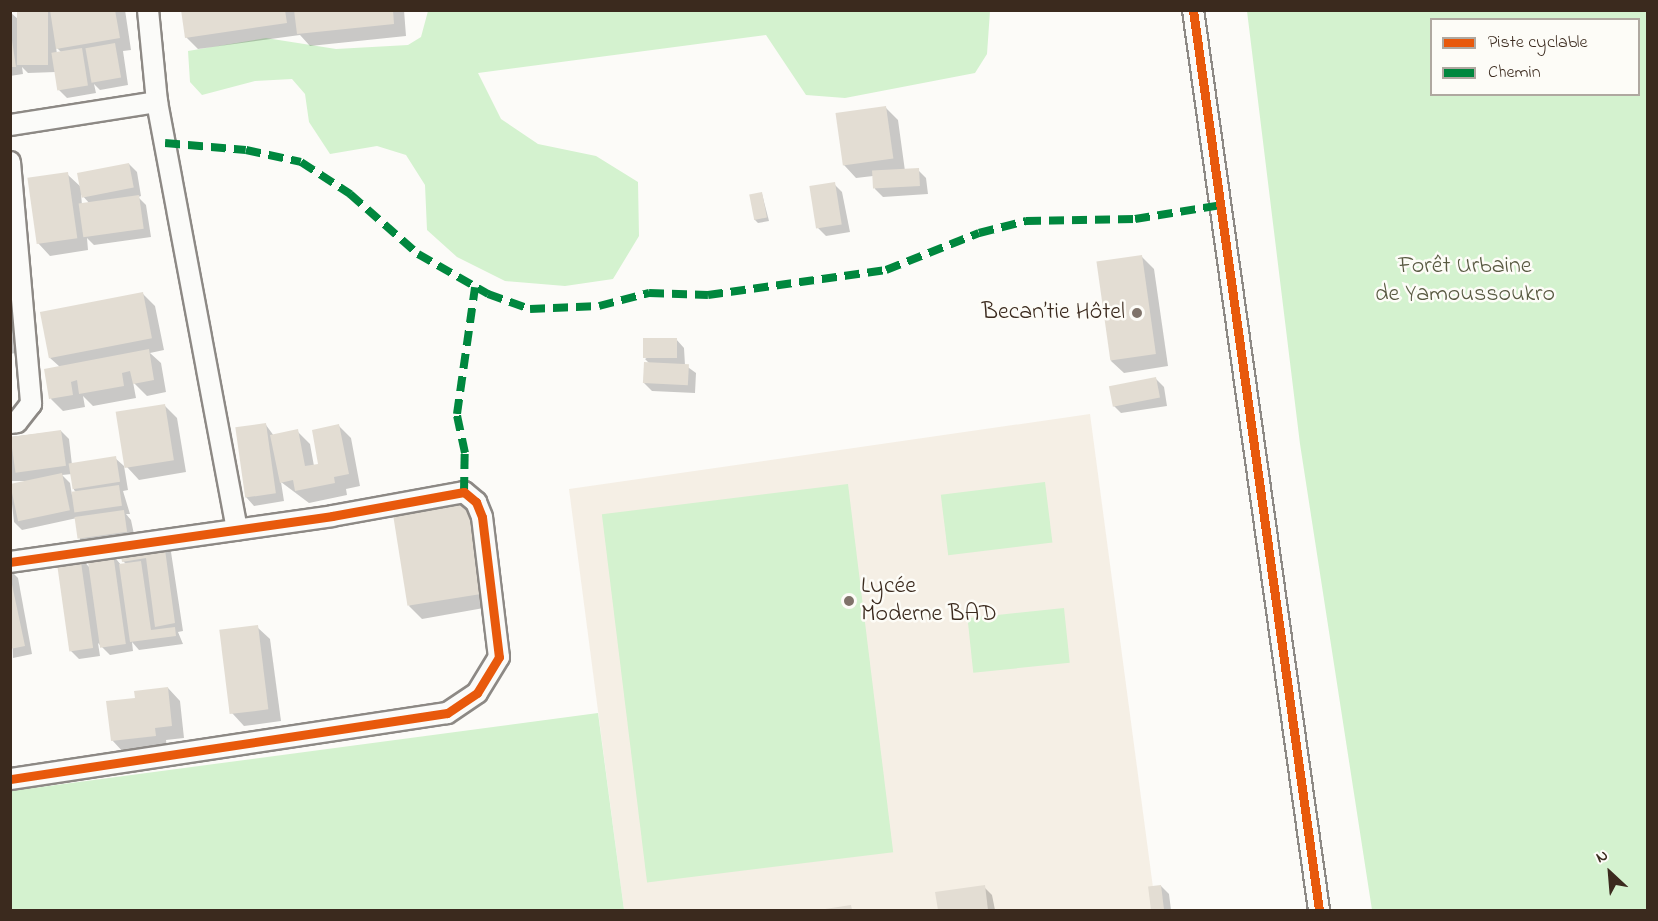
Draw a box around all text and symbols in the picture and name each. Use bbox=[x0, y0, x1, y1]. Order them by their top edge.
legend bbox=[1430, 18, 1640, 96]
text: Piste cyclable bbox=[1488, 30, 1588, 56]
text: Chemin bbox=[1488, 60, 1541, 86]
park label: Forêt Urbaine de Yamoussoukro bbox=[1375, 253, 1555, 309]
place label: Becan’tie Hôtel bbox=[982, 299, 1125, 327]
marker: Becan’tie Hôtel bbox=[1130, 306, 1144, 320]
place label: Lycée Moderne BAD bbox=[861, 573, 997, 629]
marker: Lycée Moderne BAD bbox=[842, 594, 856, 608]
north arrow bbox=[1580, 843, 1640, 903]
text: N bbox=[1592, 844, 1612, 870]

